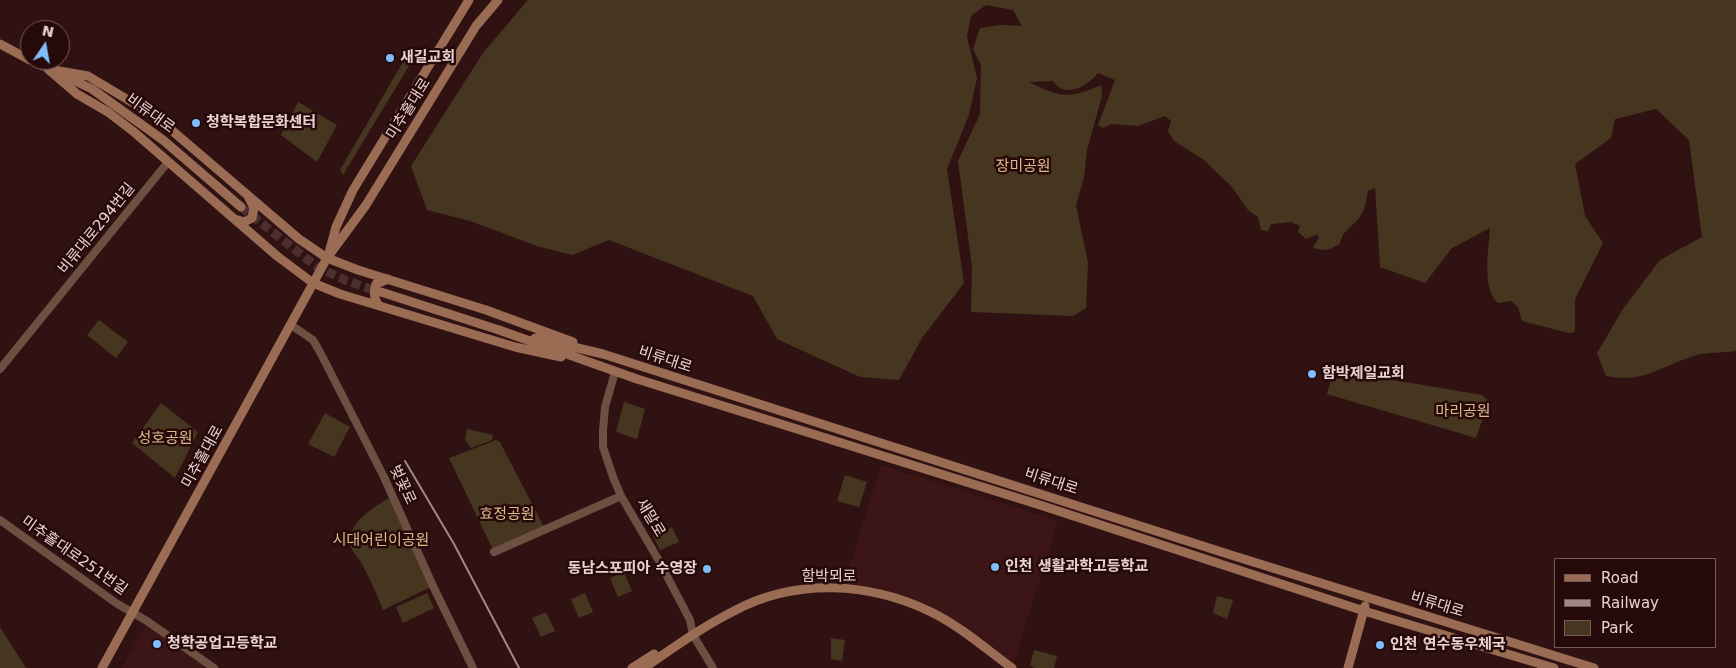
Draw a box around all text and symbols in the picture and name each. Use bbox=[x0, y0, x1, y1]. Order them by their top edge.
north arrow bbox=[20, 20, 70, 70]
text: N bbox=[41, 22, 55, 40]
place label: 새길교회 bbox=[400, 49, 455, 67]
marker: 새길교회 bbox=[384, 52, 396, 64]
street label: 미추홀대로 bbox=[383, 75, 435, 143]
street label: 비류대로 bbox=[122, 90, 178, 138]
place label: 청학복합문화센터 bbox=[206, 114, 316, 132]
marker: 청학복합문화센터 bbox=[190, 117, 202, 129]
park label: 장미공원 bbox=[995, 158, 1051, 176]
street label: 비류대로294번길 bbox=[55, 180, 139, 278]
street label: 비류대로 bbox=[636, 343, 694, 377]
place label: 함박제일교회 bbox=[1322, 365, 1405, 383]
marker: 함박제일교회 bbox=[1306, 368, 1318, 380]
park label: 마리공원 bbox=[1435, 403, 1491, 421]
street label: 미추홀대로 bbox=[178, 422, 228, 492]
park label: 성호공원 bbox=[137, 430, 193, 448]
street label: 벚꽃로 bbox=[385, 462, 419, 508]
street label: 비류대로 bbox=[1022, 465, 1080, 499]
street label: 새말로 bbox=[632, 496, 668, 540]
park label: 효정공원 bbox=[479, 506, 535, 524]
street label: 미추홀대로251번길 bbox=[18, 513, 130, 599]
park label: 시대어린이공원 bbox=[333, 532, 429, 550]
place label: 인천 생활과학고등학교 bbox=[1005, 558, 1148, 576]
legend bbox=[1554, 558, 1716, 648]
place label: 동남스포피아 수영장 bbox=[568, 560, 697, 578]
marker: 인천 생활과학고등학교 bbox=[989, 561, 1001, 573]
marker: 동남스포피아 수영장 bbox=[701, 563, 713, 575]
street label: 함박뫼로 bbox=[801, 568, 857, 586]
text: Road bbox=[1601, 569, 1639, 587]
street label: 비류대로 bbox=[1408, 588, 1466, 622]
text: Railway bbox=[1601, 594, 1659, 612]
text: Park bbox=[1601, 619, 1633, 637]
place label: 청학공업고등학교 bbox=[167, 635, 277, 653]
place label: 인천 연수동우체국 bbox=[1390, 636, 1506, 654]
marker: 청학공업고등학교 bbox=[151, 638, 163, 650]
marker: 인천 연수동우체국 bbox=[1374, 639, 1386, 651]

